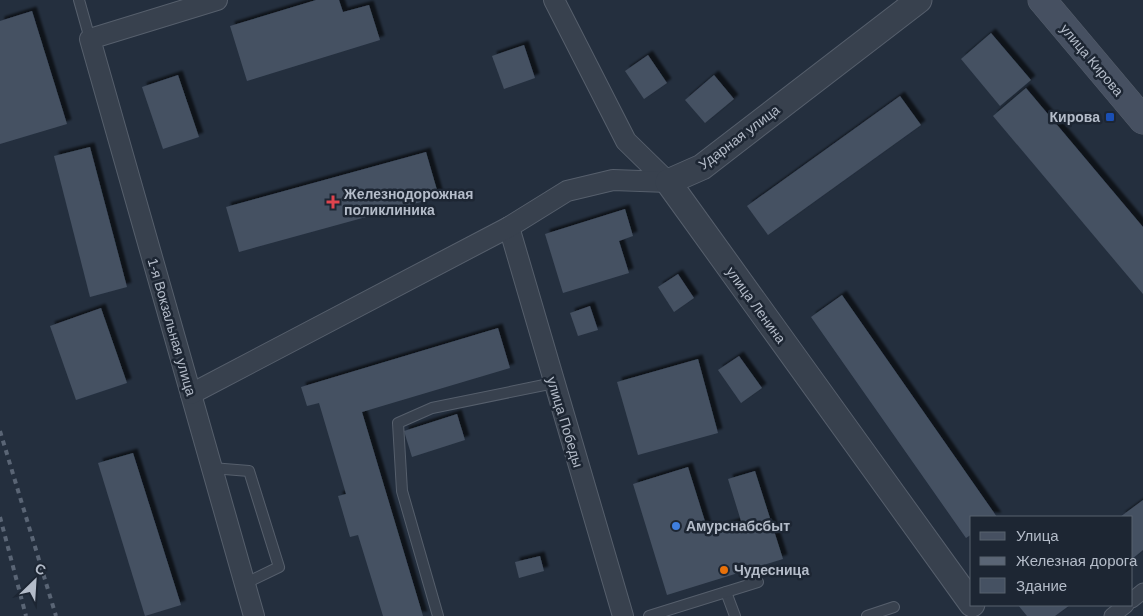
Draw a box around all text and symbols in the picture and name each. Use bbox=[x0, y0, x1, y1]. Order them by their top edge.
street label: улица Кирова bbox=[1057, 21, 1127, 99]
street label: Ударная улица bbox=[695, 101, 783, 173]
place label: Кирова bbox=[1050, 109, 1100, 125]
marker: Кирова bbox=[1104, 111, 1116, 123]
place label: Железнодорожная поликлиника bbox=[343, 186, 473, 218]
marker: Железнодорожная поликлиника bbox=[326, 195, 340, 209]
street label: 1-я Вокзальная улица bbox=[145, 256, 199, 398]
street label: улица Ленина bbox=[723, 264, 789, 346]
street label: улица Победы bbox=[544, 375, 586, 469]
legend bbox=[970, 516, 1133, 606]
place label: Амурснабсбыт bbox=[686, 518, 790, 534]
marker: Амурснабсбыт bbox=[670, 520, 682, 532]
text: Улица bbox=[1016, 527, 1059, 544]
text: Железная дорога bbox=[1016, 552, 1138, 569]
north arrow bbox=[10, 556, 60, 606]
text: С bbox=[33, 560, 48, 579]
place label: Чудесница bbox=[734, 562, 809, 578]
marker: Чудесница bbox=[718, 564, 730, 576]
text: Здание bbox=[1016, 577, 1067, 594]

